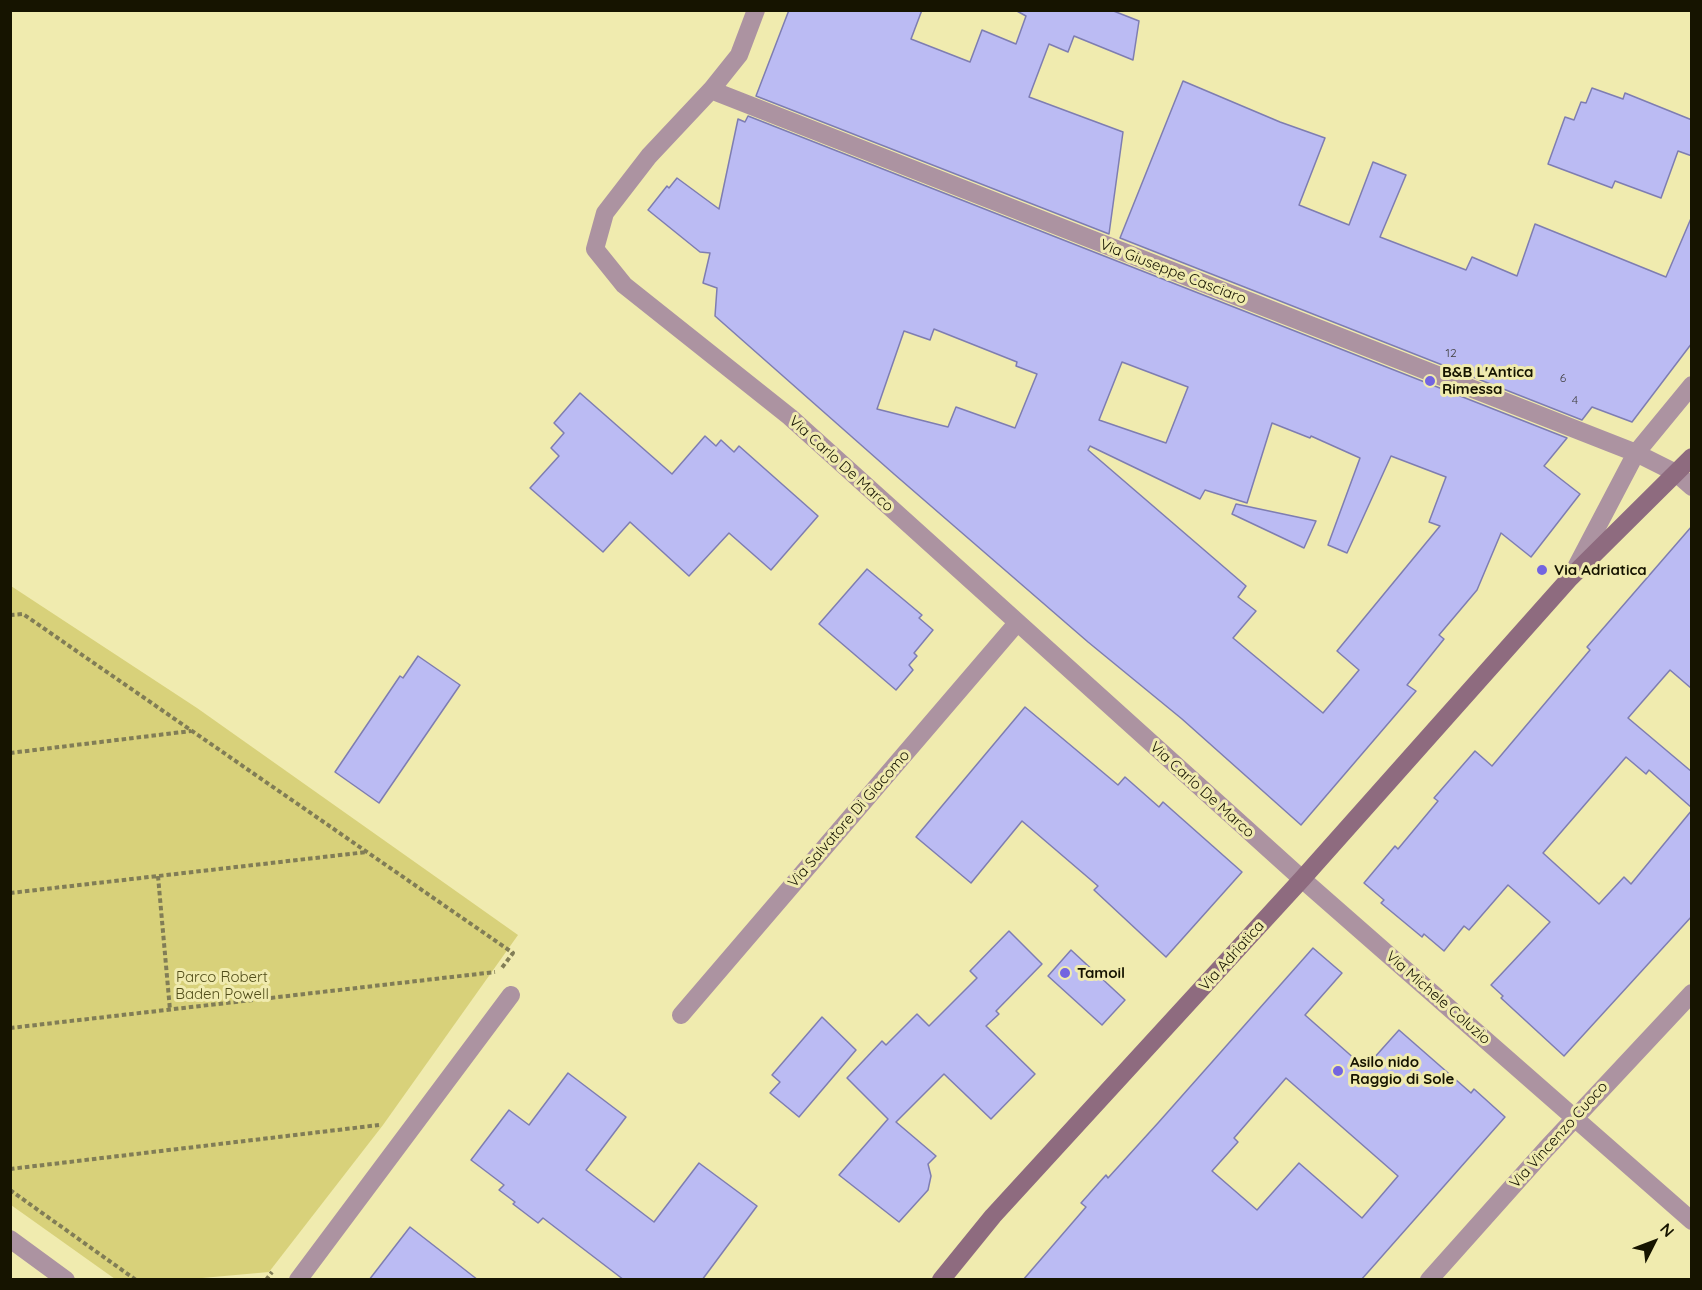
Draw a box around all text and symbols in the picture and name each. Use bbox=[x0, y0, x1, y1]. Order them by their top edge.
street label: Via Giuseppe Casciaro bbox=[1097, 236, 1249, 308]
house number: 12 bbox=[1445, 346, 1457, 360]
place label: B&B L'Antica Rimessa bbox=[1442, 363, 1534, 398]
house number: 6 bbox=[1560, 371, 1566, 385]
marker: B&B L'Antica Rimessa bbox=[1423, 374, 1437, 388]
house number: 4 bbox=[1572, 393, 1578, 407]
street label: Via Carlo De Marco bbox=[785, 412, 897, 516]
place label: Via Adriatica bbox=[1554, 561, 1647, 579]
marker: Via Adriatica bbox=[1535, 563, 1549, 577]
street label: Via Carlo De Marco bbox=[1146, 738, 1258, 842]
street label: Via Salvatore Di Giacomo bbox=[784, 747, 914, 891]
street label: Via Adriatica bbox=[1196, 917, 1268, 995]
street label: Via Michele Coluzio bbox=[1382, 948, 1494, 1048]
place label: Tamoil bbox=[1077, 964, 1125, 982]
marker: Tamoil bbox=[1058, 966, 1072, 980]
park label: Parco Robert Baden Powell bbox=[175, 968, 269, 1003]
place label: Asilo nido Raggio di Sole bbox=[1350, 1053, 1454, 1088]
marker: Asilo nido Raggio di Sole bbox=[1331, 1064, 1345, 1078]
street label: Via Vincenzo Cuoco bbox=[1506, 1078, 1612, 1192]
north arrow bbox=[1624, 1212, 1684, 1272]
text: N bbox=[1656, 1219, 1679, 1241]

